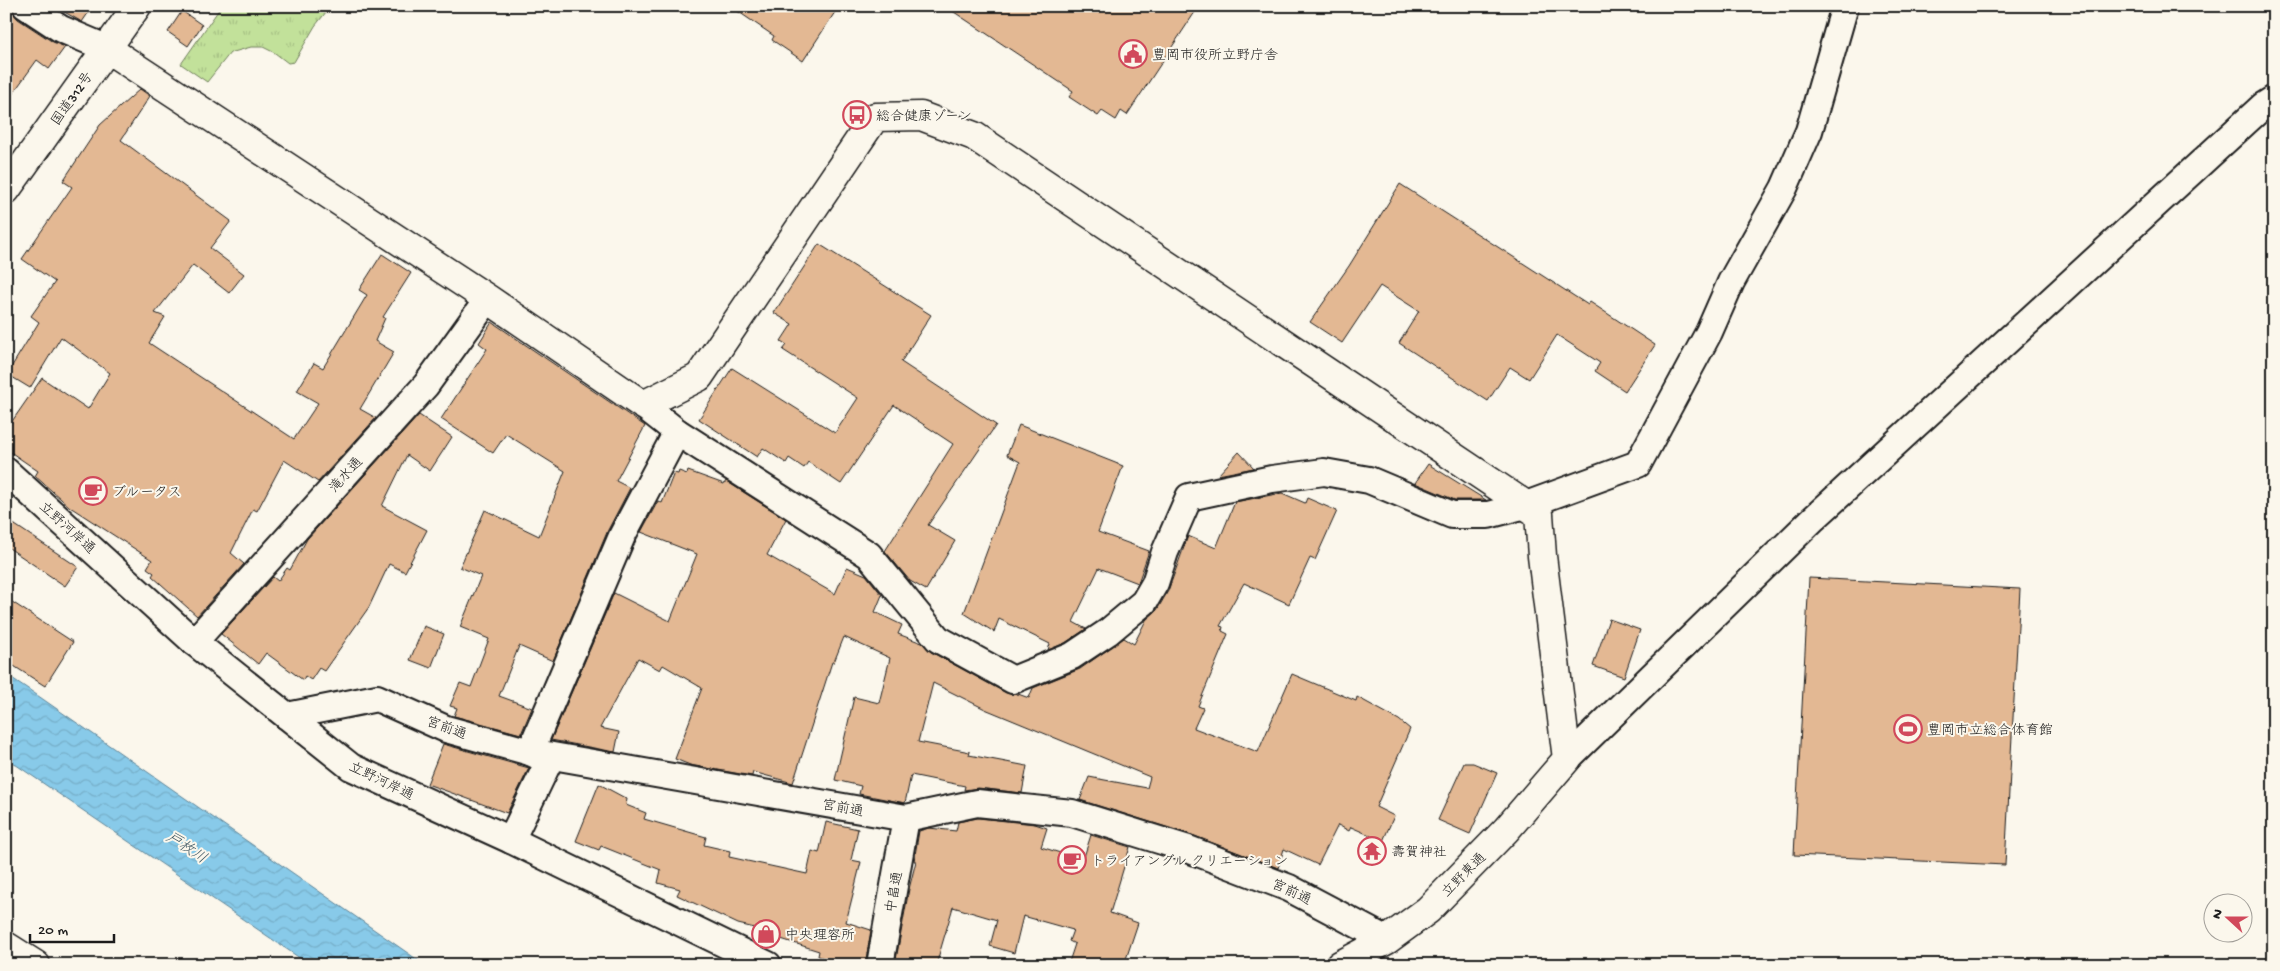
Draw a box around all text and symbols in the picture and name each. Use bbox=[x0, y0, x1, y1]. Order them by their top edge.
public building icon: 豊岡市役所立野庁舎 bbox=[1118, 39, 1148, 69]
place label: 豊岡市役所立野庁舎 bbox=[1152, 48, 1278, 65]
street label: 国道312号 bbox=[48, 69, 98, 130]
bus stop icon: 総合健康ゾーン bbox=[842, 100, 872, 130]
place label: 総合健康ゾーン bbox=[876, 109, 972, 126]
street label: 滝水通 bbox=[326, 454, 367, 497]
cafe icon: ブルータス bbox=[78, 476, 108, 506]
place label: ブルータス bbox=[112, 485, 181, 502]
street label: 立野河岸通 bbox=[35, 499, 98, 559]
street label: 宮前通 bbox=[424, 714, 469, 745]
sports icon: 豊岡市立総合体育館 bbox=[1893, 714, 1923, 744]
place label: 豊岡市立総合体育館 bbox=[1927, 723, 2053, 740]
street label: 立野河岸通 bbox=[346, 759, 416, 805]
street label: 宮前通 bbox=[820, 797, 865, 821]
water label: 戸枚川 bbox=[162, 829, 210, 868]
temple icon: 壽賀神社 bbox=[1357, 836, 1387, 866]
cafe icon: トライアングル クリエーション bbox=[1057, 845, 1087, 875]
place label: 壽賀神社 bbox=[1391, 845, 1447, 862]
street label: 立野東通 bbox=[1439, 850, 1491, 902]
place label: トライアングル クリエーション bbox=[1091, 854, 1288, 871]
street label: 中畠通 bbox=[883, 870, 907, 915]
street label: 宮前通 bbox=[1268, 877, 1314, 910]
north arrow bbox=[2202, 894, 2252, 944]
text: N bbox=[2209, 907, 2228, 922]
scale bar bbox=[30, 911, 114, 943]
shop icon: 中央理容所 bbox=[751, 919, 781, 949]
text: 20 m bbox=[38, 922, 68, 940]
place label: 中央理容所 bbox=[785, 928, 855, 945]

